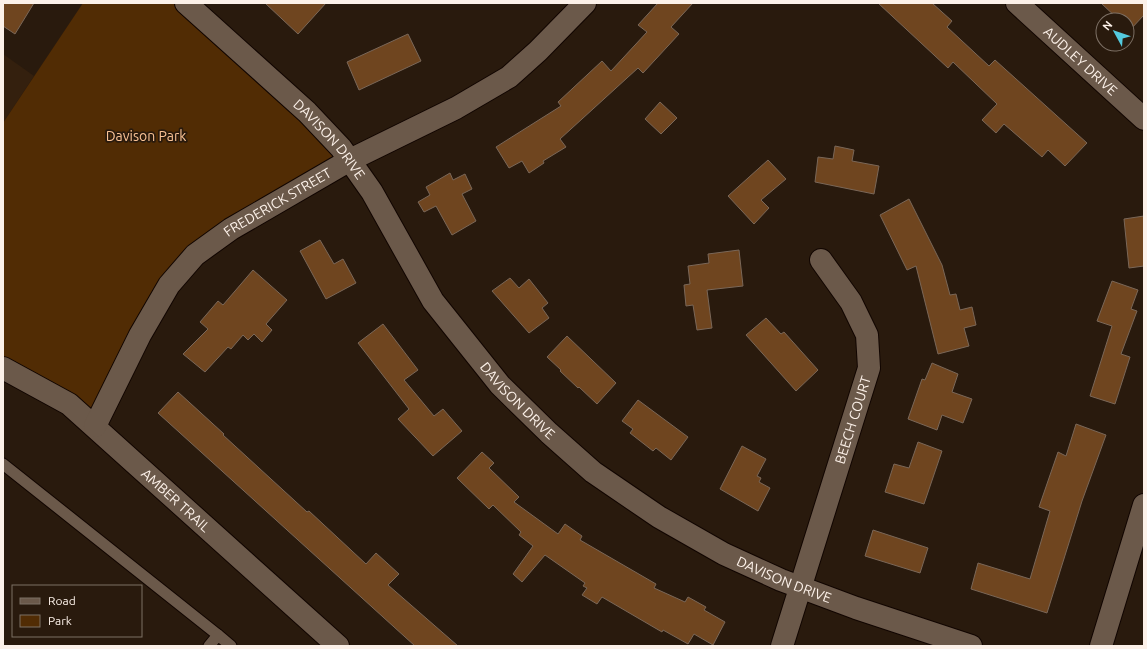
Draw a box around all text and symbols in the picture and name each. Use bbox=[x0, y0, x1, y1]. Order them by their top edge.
north arrow bbox=[1095, 12, 1135, 52]
text: N bbox=[1100, 19, 1115, 33]
street label: AUDLEY DRIVE bbox=[1040, 23, 1121, 99]
street label: DAVISON DRIVE bbox=[290, 96, 368, 182]
park label: Davison Park bbox=[106, 128, 186, 144]
street label: FREDERICK STREET bbox=[220, 165, 334, 240]
street label: DAVISON DRIVE bbox=[477, 359, 558, 443]
street label: BEECH COURT bbox=[832, 374, 874, 466]
street label: AMBER TRAIL bbox=[138, 465, 214, 535]
street label: DAVISON DRIVE bbox=[734, 553, 834, 606]
legend bbox=[12, 585, 142, 637]
text: Road bbox=[48, 594, 76, 607]
text: Park bbox=[48, 614, 72, 627]

